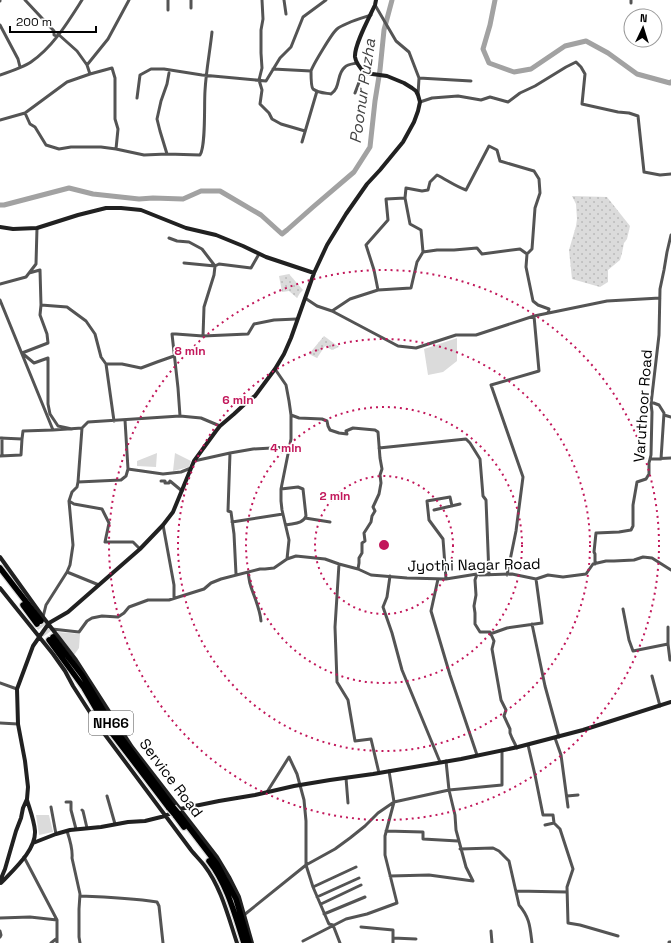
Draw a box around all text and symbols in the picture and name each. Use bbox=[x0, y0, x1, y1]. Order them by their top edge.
scale bar bbox=[10, 8, 96, 34]
north arrow bbox=[623, 8, 663, 48]
text: N bbox=[640, 11, 648, 25]
text: 200 m bbox=[16, 14, 52, 30]
water label: Poonur Puzha bbox=[345, 37, 380, 145]
text: 8 min bbox=[174, 343, 206, 359]
street label: Varuthoor Road bbox=[629, 349, 656, 463]
text: 6 min bbox=[222, 392, 254, 408]
text: 4 min bbox=[270, 440, 302, 456]
text: 2 min bbox=[319, 488, 351, 504]
centre of rings bbox=[377, 538, 391, 552]
street label: Jyothi Nagar Road bbox=[407, 554, 541, 575]
road number: NH66 bbox=[89, 711, 133, 735]
street label: Service Road bbox=[136, 734, 207, 821]

